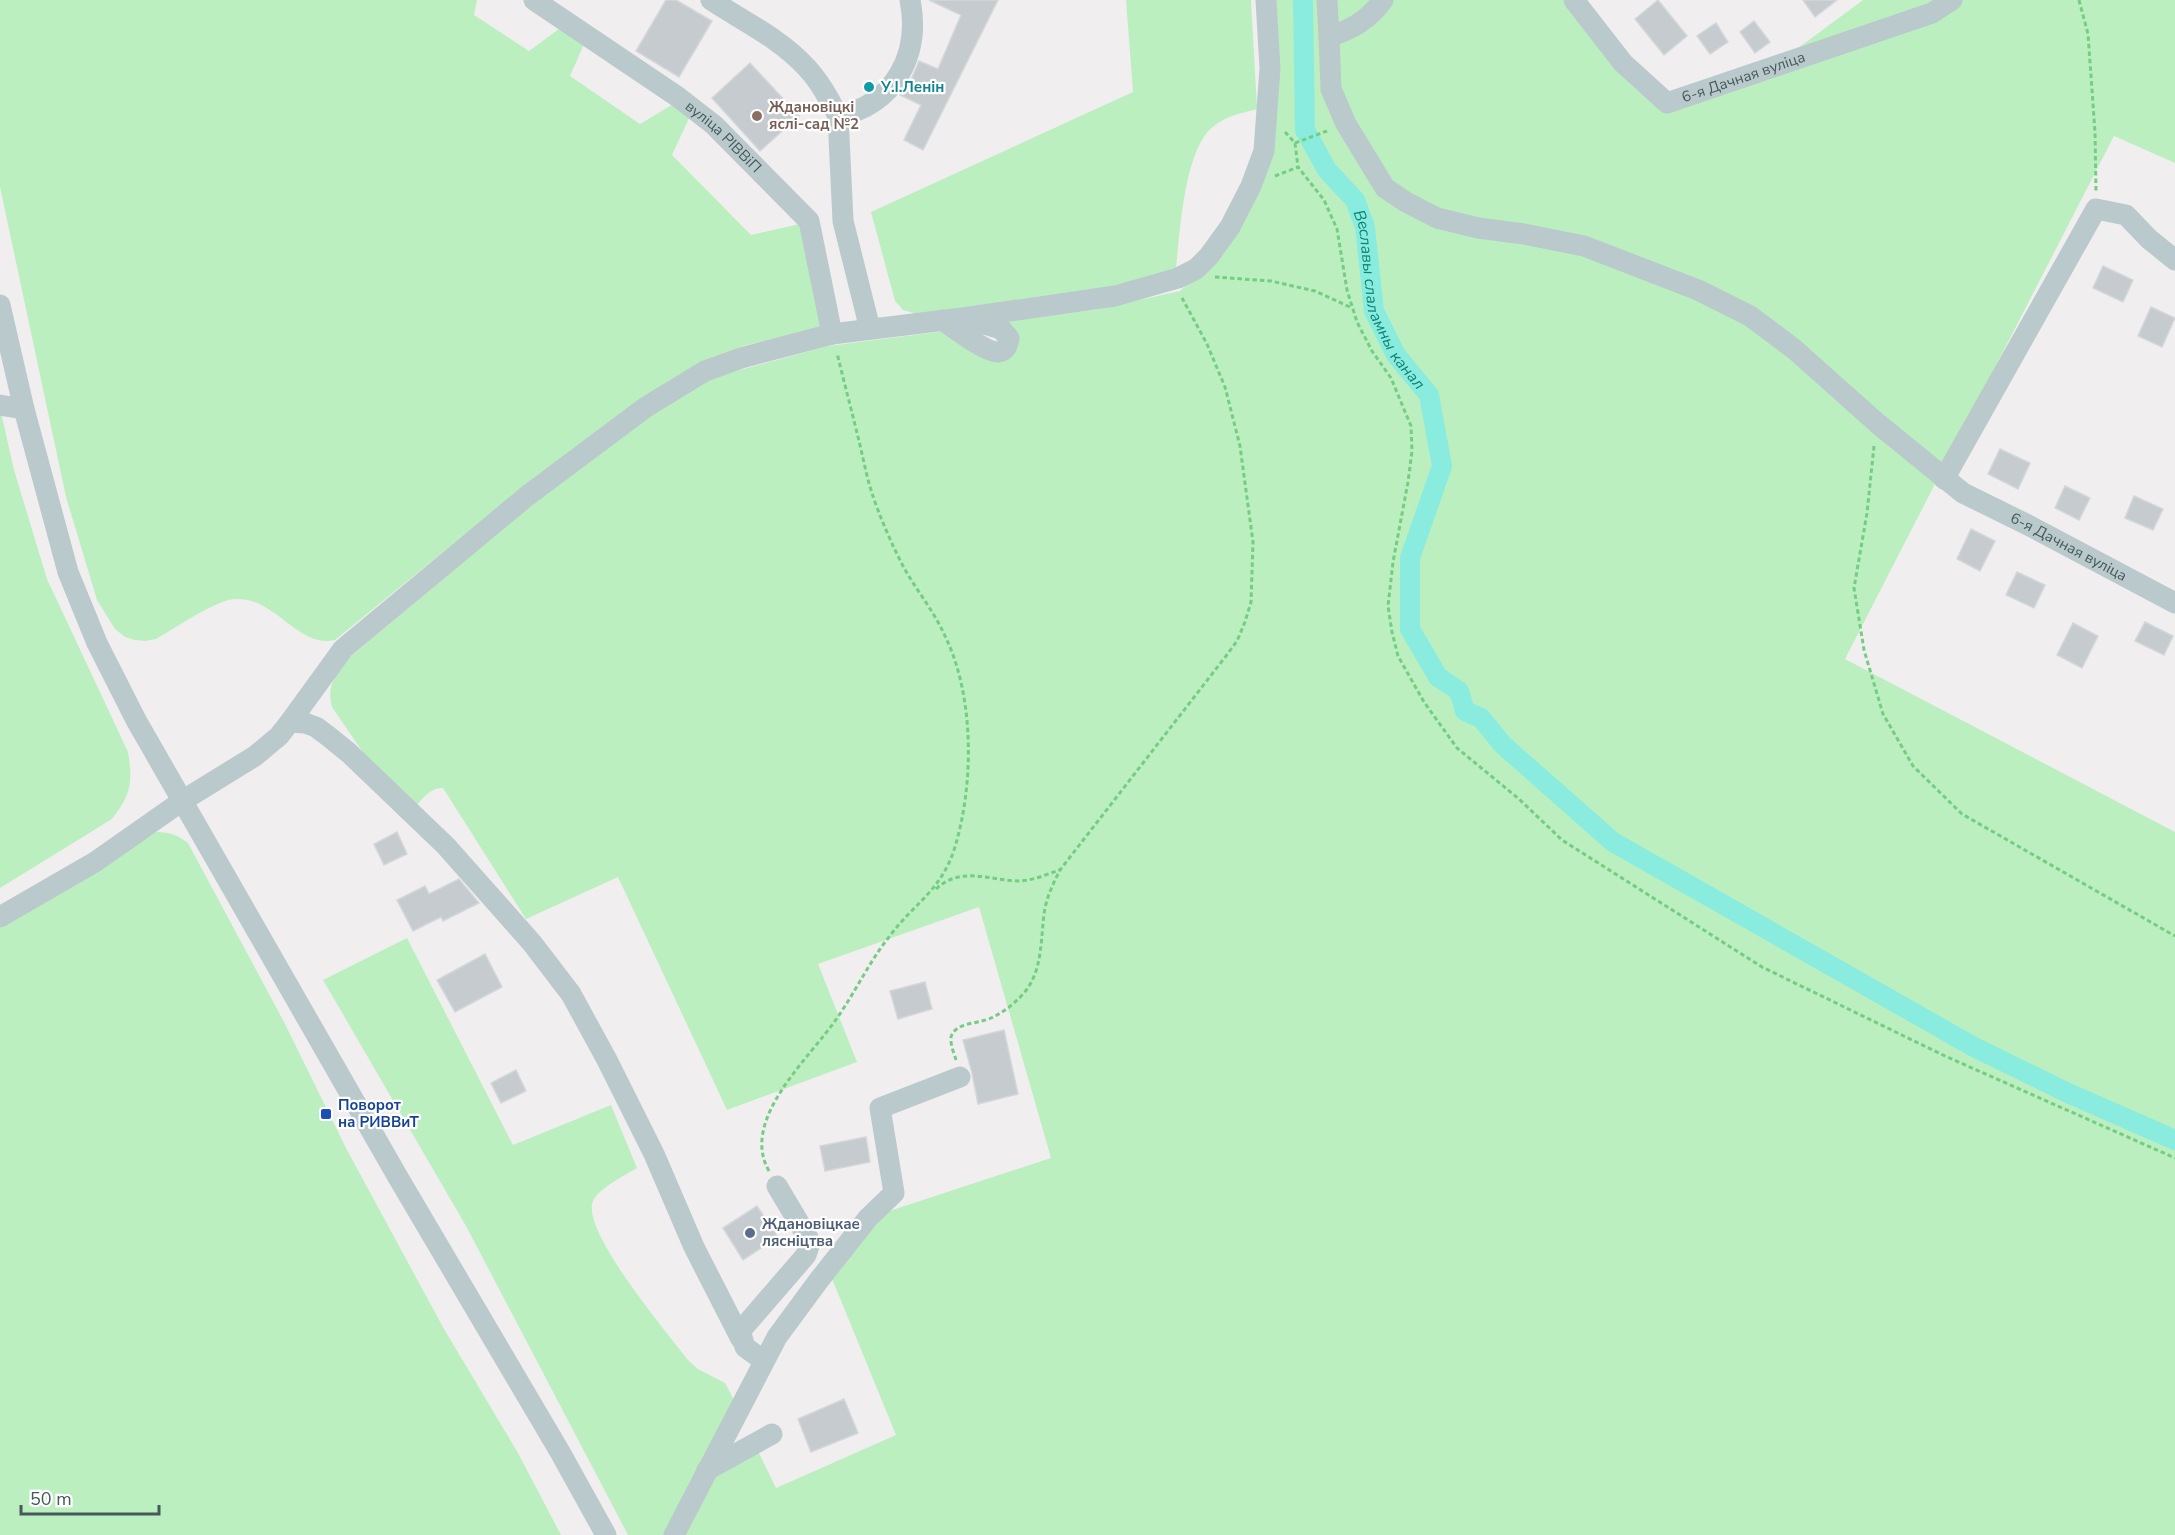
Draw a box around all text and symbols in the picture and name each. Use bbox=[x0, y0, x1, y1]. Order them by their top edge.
street label: 6-я Дачная вуліца bbox=[1679, 47, 1808, 107]
place label: У.І.Ленін bbox=[880, 77, 944, 97]
marker: У.І.Ленін bbox=[862, 80, 876, 94]
street label: вуліца РІВВіП bbox=[681, 96, 766, 177]
place label: Ждановіцкі яслі-сад №2 bbox=[769, 97, 859, 134]
marker: Ждановіцкі яслі-сад №2 bbox=[750, 109, 764, 123]
water label: Веславы слаламны канал bbox=[1348, 207, 1430, 394]
street label: 6-я Дачная вуліца bbox=[2007, 508, 2131, 586]
place label: Поворот на РИВВиТ bbox=[338, 1095, 419, 1132]
marker: Поворот на РИВВиТ bbox=[319, 1107, 333, 1121]
place label: Ждановіцкае лясніцтва bbox=[762, 1214, 860, 1251]
marker: Ждановіцкае лясніцтва bbox=[743, 1226, 757, 1240]
scale bar bbox=[21, 1478, 159, 1516]
text: 50 m bbox=[30, 1487, 72, 1511]

